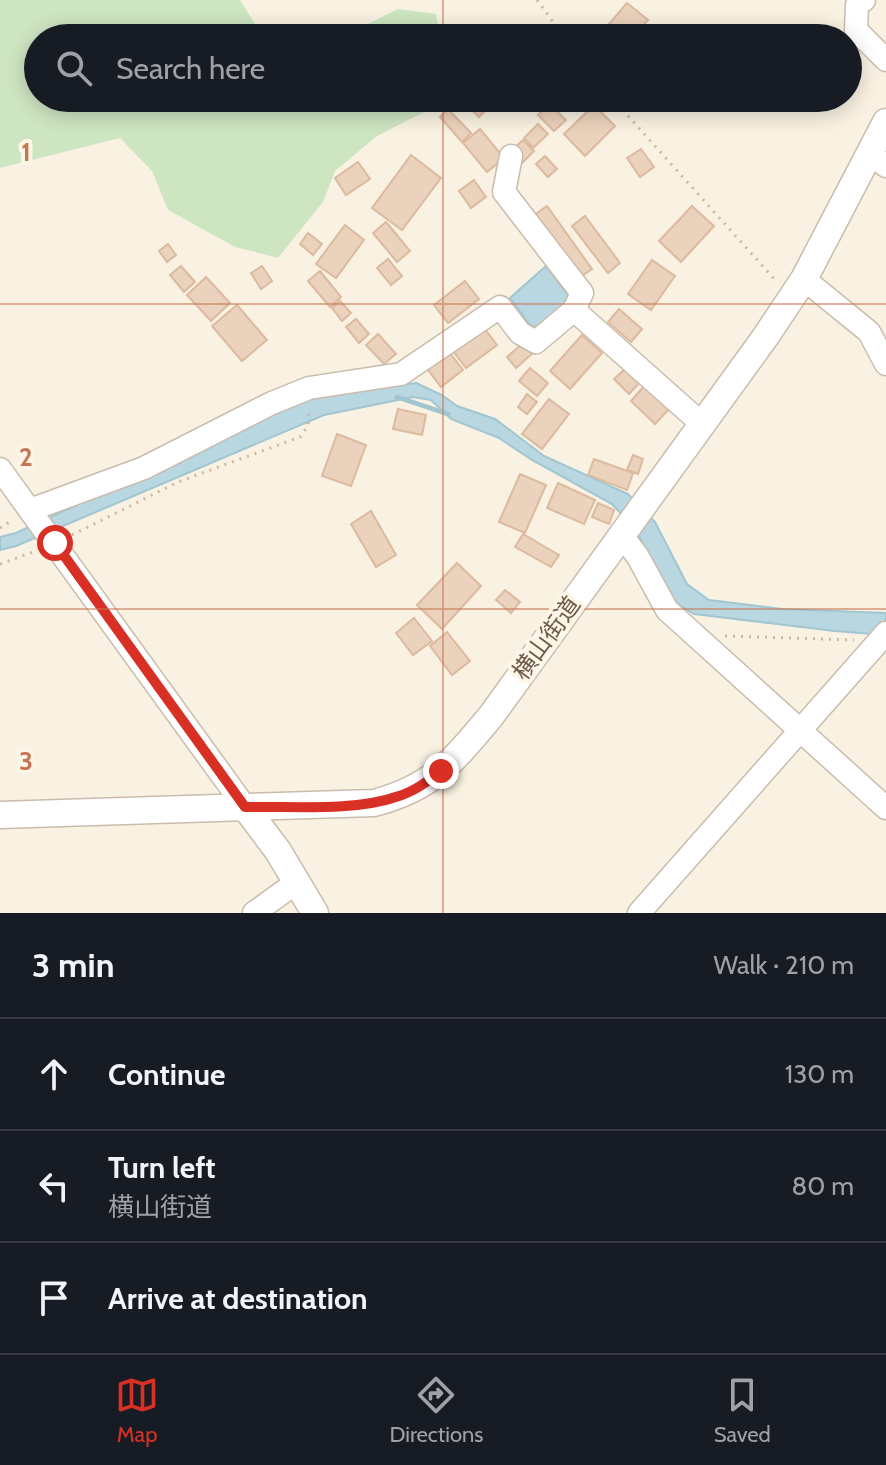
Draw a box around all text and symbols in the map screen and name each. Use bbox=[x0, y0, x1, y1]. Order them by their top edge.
search box bbox=[24, 24, 862, 112]
icon: search bbox=[52, 46, 96, 90]
text: Search here bbox=[116, 50, 265, 87]
text: 1 bbox=[21, 136, 31, 168]
text: 2 bbox=[19, 441, 33, 473]
route start bbox=[37, 525, 73, 561]
street label: 横山街道 bbox=[506, 591, 586, 685]
text: 3 bbox=[19, 745, 33, 777]
route end bbox=[423, 753, 459, 789]
text: 3 min bbox=[32, 944, 114, 986]
text: Walk · 210 m bbox=[713, 949, 854, 981]
icon: ahead bbox=[32, 1052, 76, 1096]
text: Continue bbox=[108, 1056, 225, 1093]
text: 130 m bbox=[785, 1058, 854, 1090]
text: Turn left bbox=[108, 1149, 216, 1186]
icon: left bbox=[32, 1164, 76, 1208]
text: 80 m bbox=[791, 1170, 854, 1202]
text: 横山街道 bbox=[108, 1191, 212, 1223]
icon: arrive bbox=[32, 1276, 76, 1320]
text: Arrive at destination bbox=[108, 1280, 368, 1317]
tab: Map bbox=[115, 1373, 159, 1448]
tab: Directions bbox=[389, 1373, 483, 1448]
tab: Saved bbox=[714, 1373, 771, 1448]

